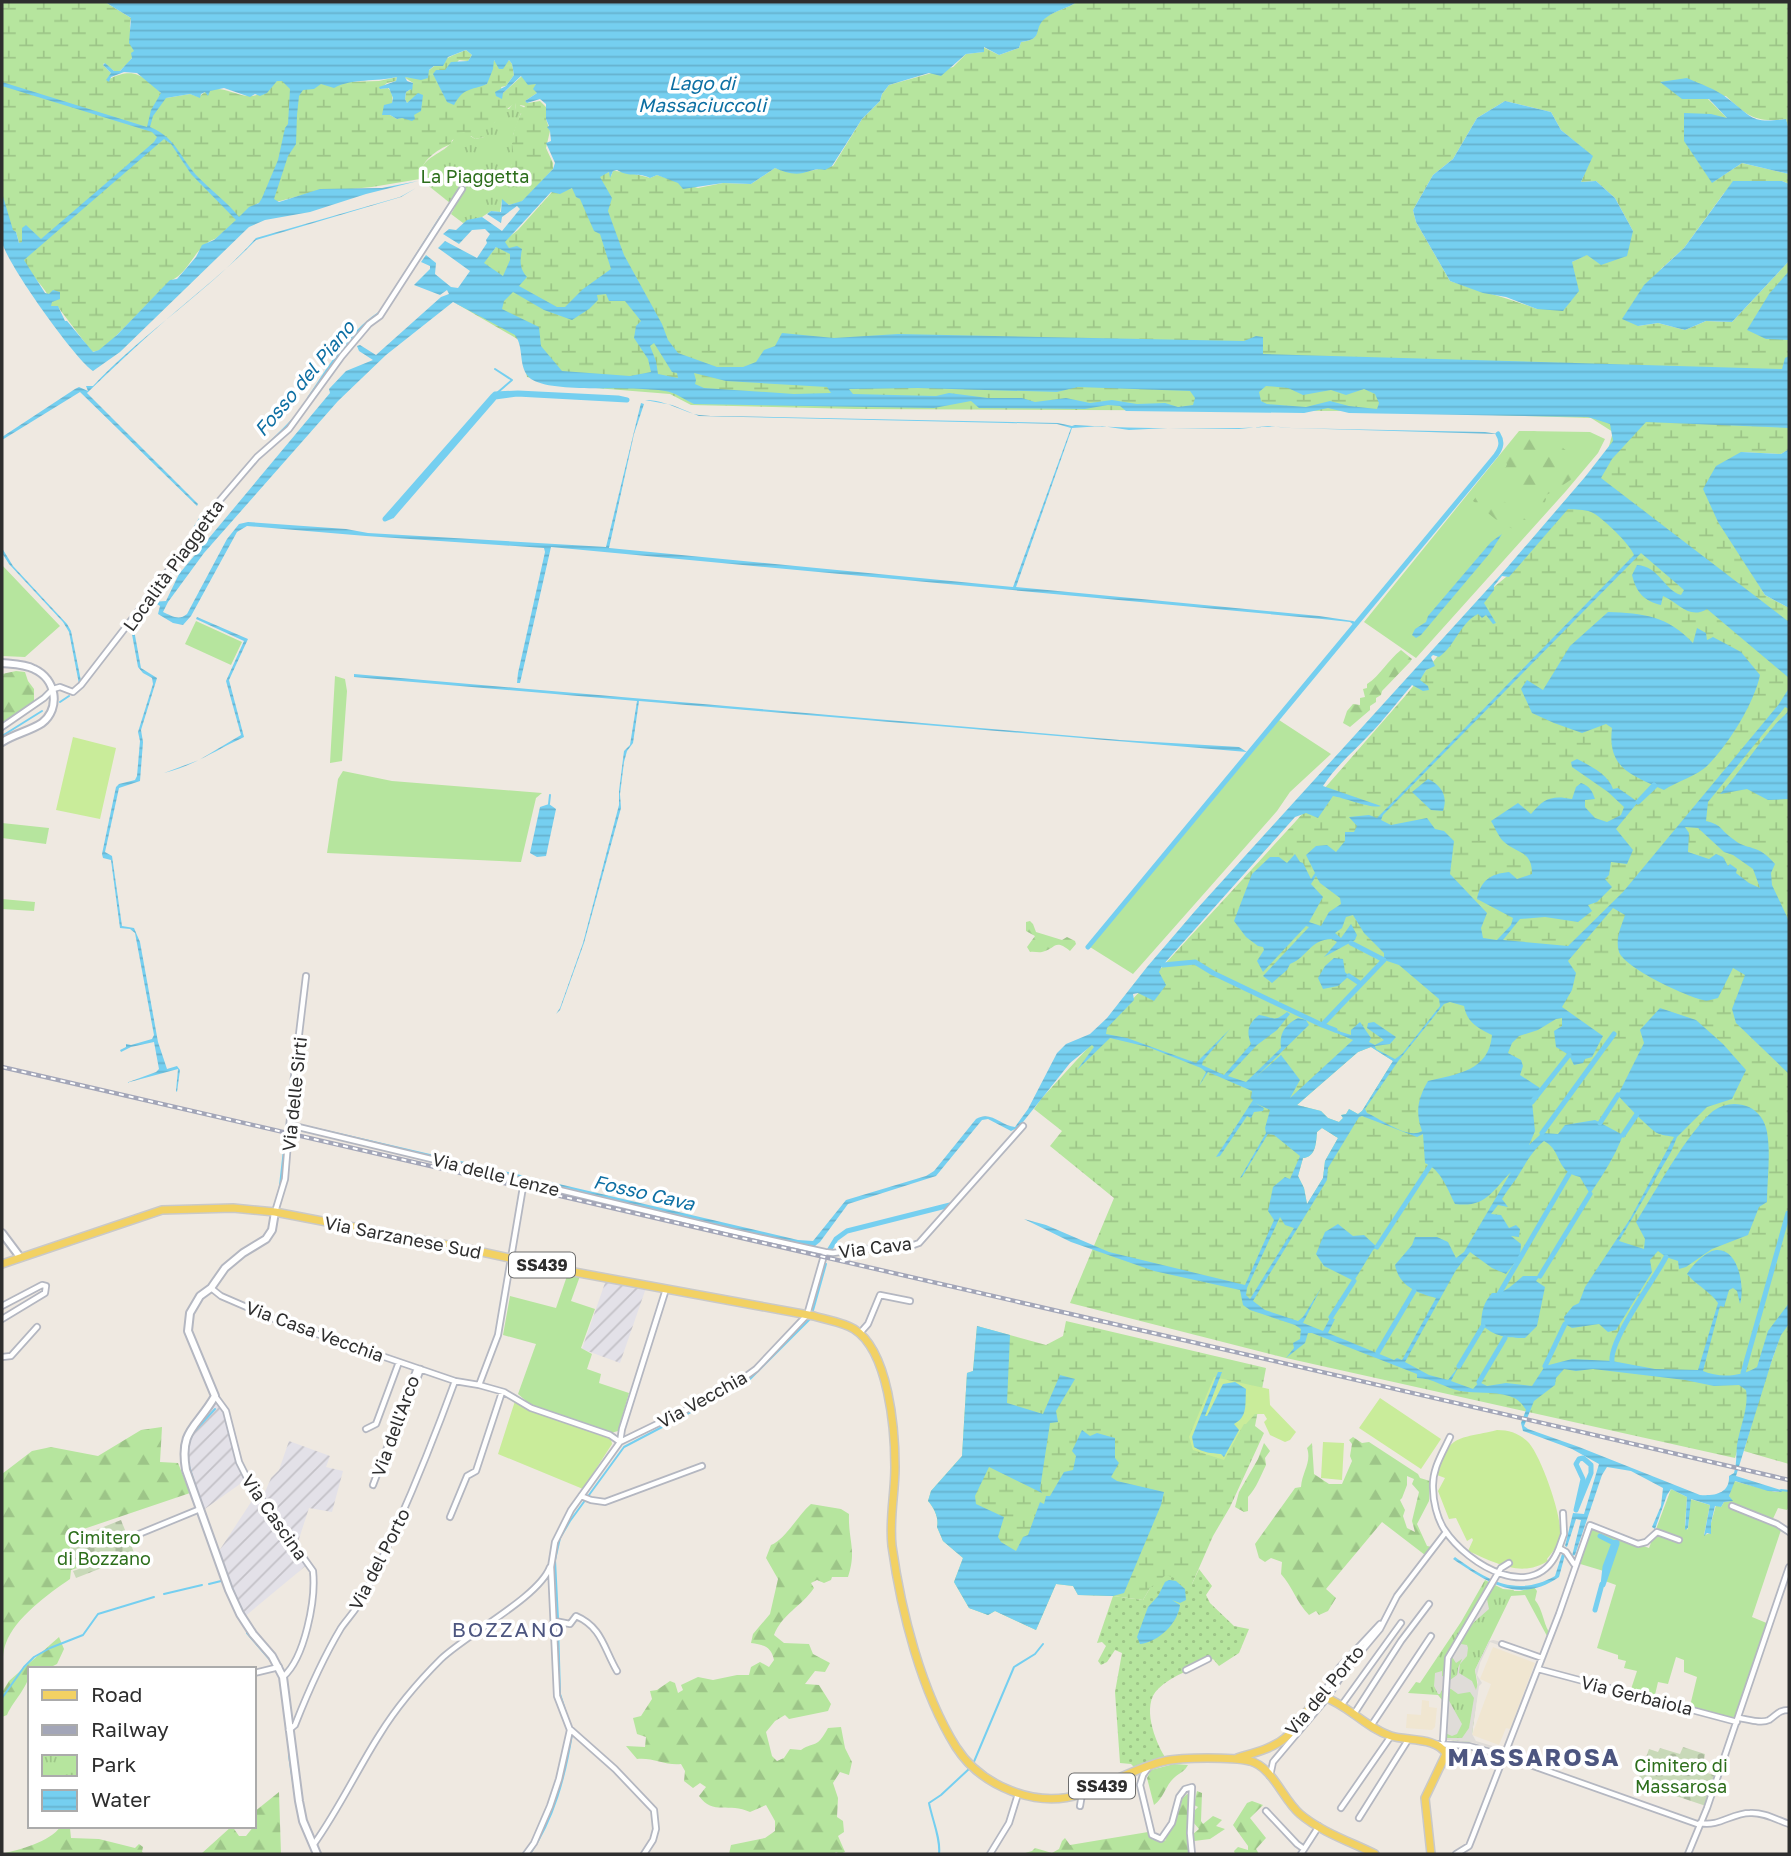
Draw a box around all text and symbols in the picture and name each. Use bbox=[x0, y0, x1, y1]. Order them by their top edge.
water label: Lago di Massaciuccoli bbox=[638, 71, 768, 116]
park label: La Piaggetta bbox=[421, 165, 529, 187]
water label: Fosso del Piano bbox=[249, 314, 360, 440]
street label: Località Piaggetta bbox=[118, 495, 228, 635]
street label: Via delle Sirti bbox=[277, 1036, 311, 1152]
street label: Via delle Lenze bbox=[430, 1148, 562, 1200]
water label: Fosso Cava bbox=[591, 1169, 698, 1215]
street label: Via Sarzanese Sud bbox=[323, 1211, 483, 1263]
street label: Via Cava bbox=[837, 1232, 913, 1262]
road number: SS439 bbox=[509, 1252, 575, 1278]
street label: Via Casa Vecchia bbox=[243, 1296, 387, 1366]
street label: Via Vecchia bbox=[654, 1365, 750, 1433]
street label: Via dell'Arco bbox=[367, 1372, 423, 1480]
street label: Via Cascina bbox=[237, 1470, 313, 1564]
street label: Via del Porto bbox=[344, 1504, 414, 1614]
park label: Cimitero di Bozzano bbox=[57, 1526, 151, 1569]
district label: BOZZANO bbox=[452, 1616, 566, 1642]
street label: Via del Porto bbox=[1280, 1640, 1368, 1740]
legend bbox=[28, 1667, 256, 1828]
street label: Via Gerbaiola bbox=[1579, 1670, 1695, 1720]
text: Road bbox=[91, 1681, 142, 1707]
text: Railway bbox=[91, 1716, 169, 1742]
district label: MASSAROSA bbox=[1447, 1742, 1621, 1771]
text: Park bbox=[91, 1751, 137, 1777]
park label: Cimitero di Massarosa bbox=[1634, 1754, 1728, 1797]
road number: SS439 bbox=[1069, 1774, 1135, 1798]
text: Water bbox=[91, 1786, 151, 1812]

